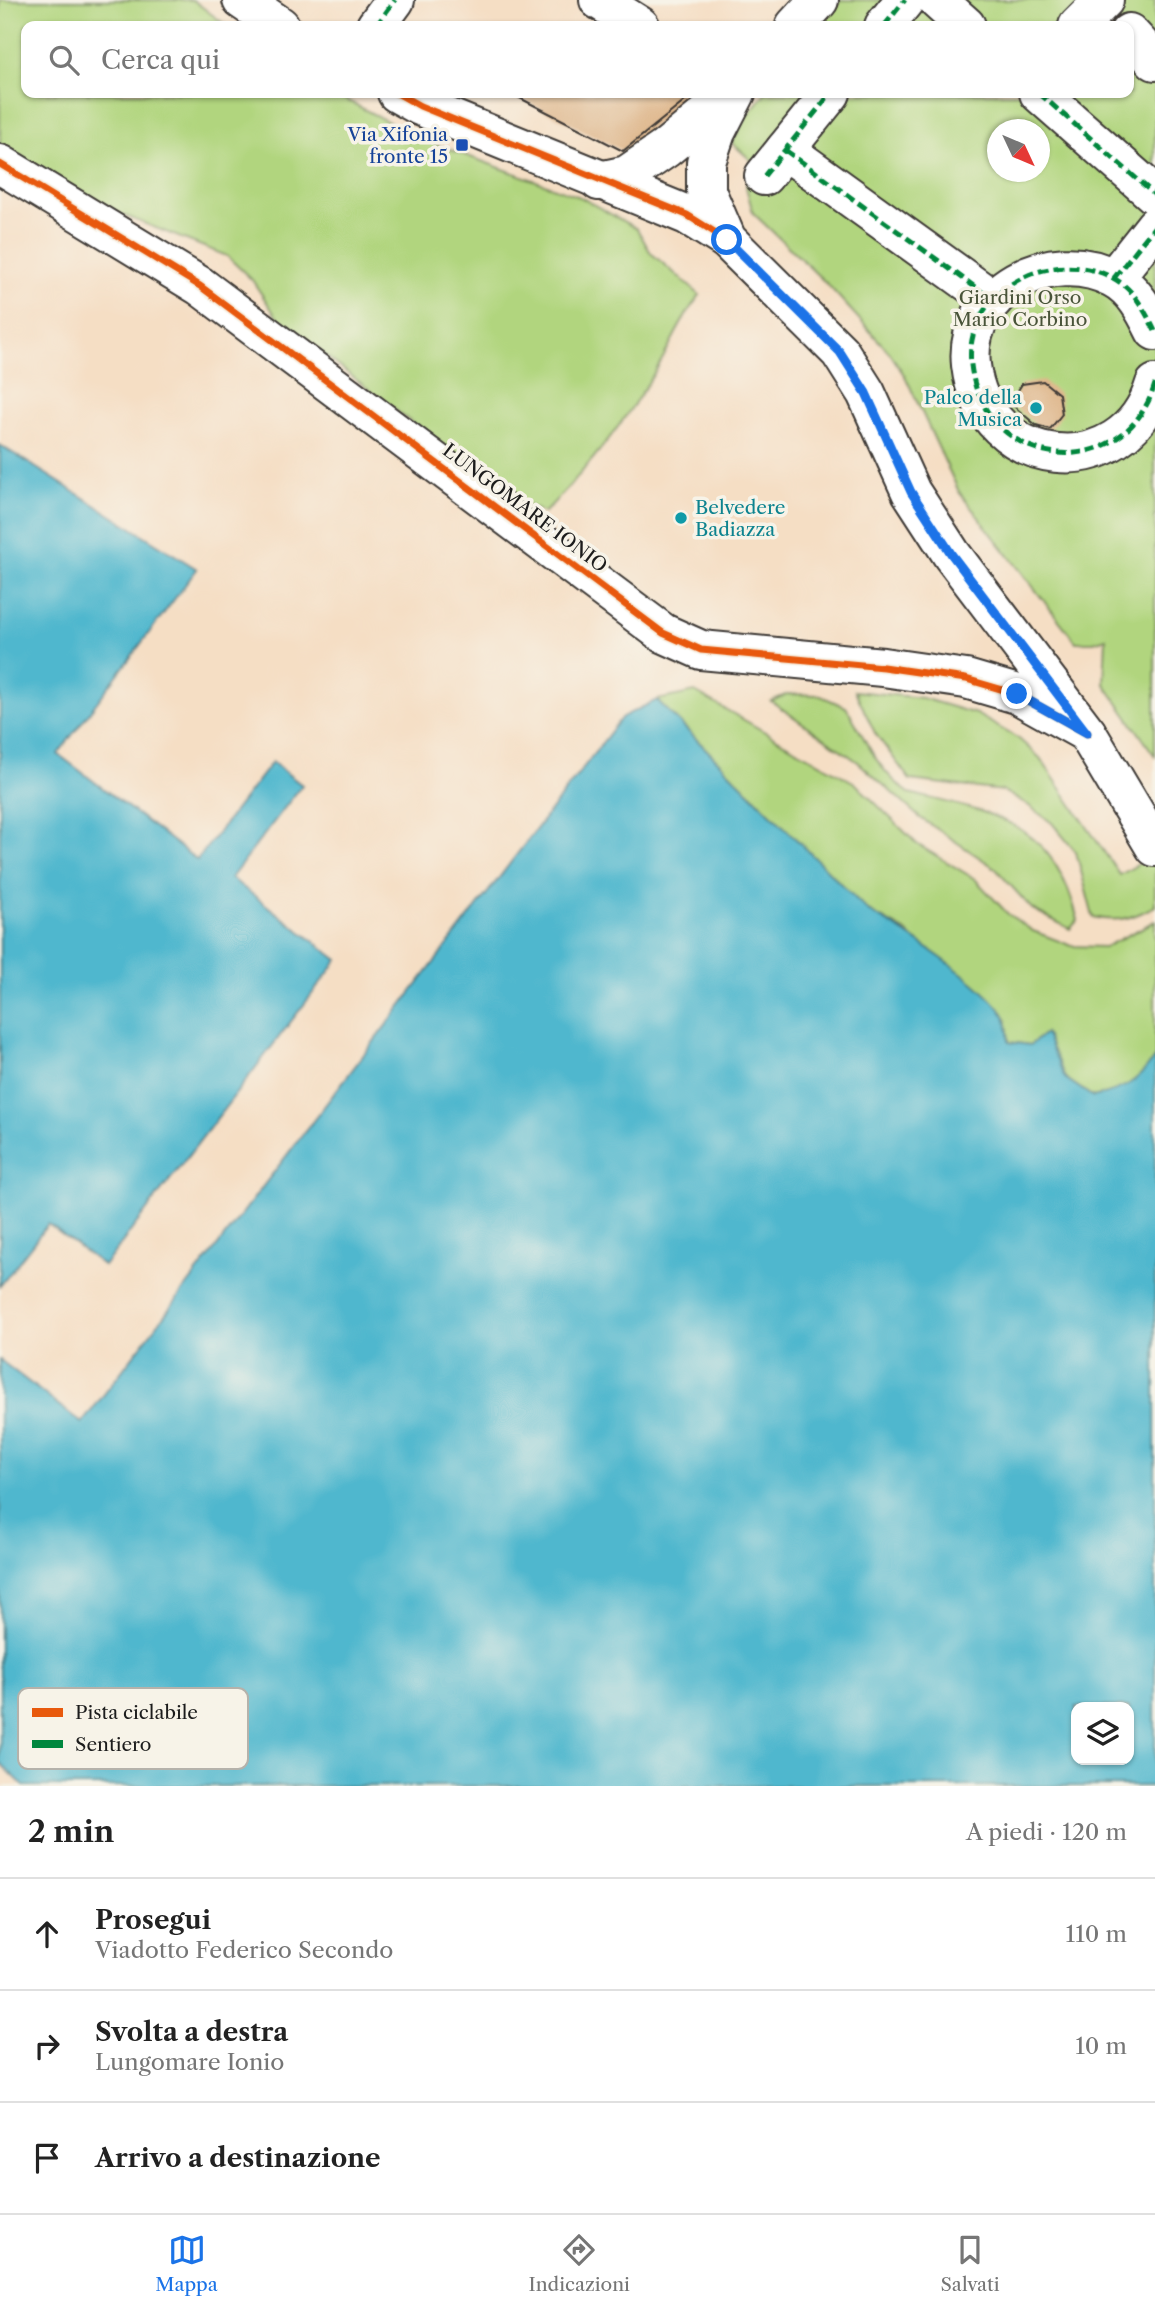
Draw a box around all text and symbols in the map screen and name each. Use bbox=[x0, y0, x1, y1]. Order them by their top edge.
search box bbox=[21, 21, 1134, 98]
icon: search bbox=[45, 41, 83, 79]
text: Cerca qui bbox=[101, 44, 220, 76]
north arrow bbox=[987, 119, 1050, 182]
place label: Via Xifonia fronte 15 bbox=[346, 123, 448, 168]
marker: Via Xifonia fronte 15 bbox=[454, 137, 470, 153]
route start bbox=[711, 224, 742, 255]
park label: Giardini Orso Mario Corbino bbox=[953, 286, 1087, 331]
place label: Palco della Musica bbox=[924, 386, 1022, 431]
marker: Palco della Musica bbox=[1028, 400, 1044, 416]
street label: LUNGOMARE IONIO bbox=[438, 439, 612, 577]
place label: Belvedere Badiazza bbox=[695, 496, 785, 541]
marker: Belvedere Badiazza bbox=[673, 510, 689, 526]
route end bbox=[1001, 678, 1032, 709]
legend bbox=[18, 1688, 248, 1769]
text: Pista ciclabile bbox=[75, 1701, 198, 1724]
map controls bbox=[1071, 1702, 1134, 1765]
button: layers bbox=[1071, 1702, 1134, 1765]
text: Sentiero bbox=[75, 1733, 151, 1756]
text: 2 min bbox=[28, 1813, 114, 1850]
text: A piedi · 120 m bbox=[966, 1818, 1127, 1846]
text: Prosegui bbox=[95, 1904, 211, 1936]
icon: ahead bbox=[28, 1915, 66, 1953]
text: 110 m bbox=[1066, 1920, 1127, 1948]
text: Viadotto Federico Secondo bbox=[95, 1936, 393, 1964]
text: Svolta a destra bbox=[95, 2016, 288, 2048]
icon: right bbox=[28, 2027, 66, 2065]
text: 10 m bbox=[1075, 2032, 1127, 2060]
text: Lungomare Ionio bbox=[95, 2048, 284, 2076]
icon: arrive bbox=[28, 2139, 66, 2177]
text: Arrivo a destinazione bbox=[95, 2142, 381, 2174]
tab: Mappa bbox=[155, 2231, 218, 2296]
tab: Indicazioni bbox=[529, 2231, 630, 2296]
tab: Salvati bbox=[941, 2231, 1000, 2296]

